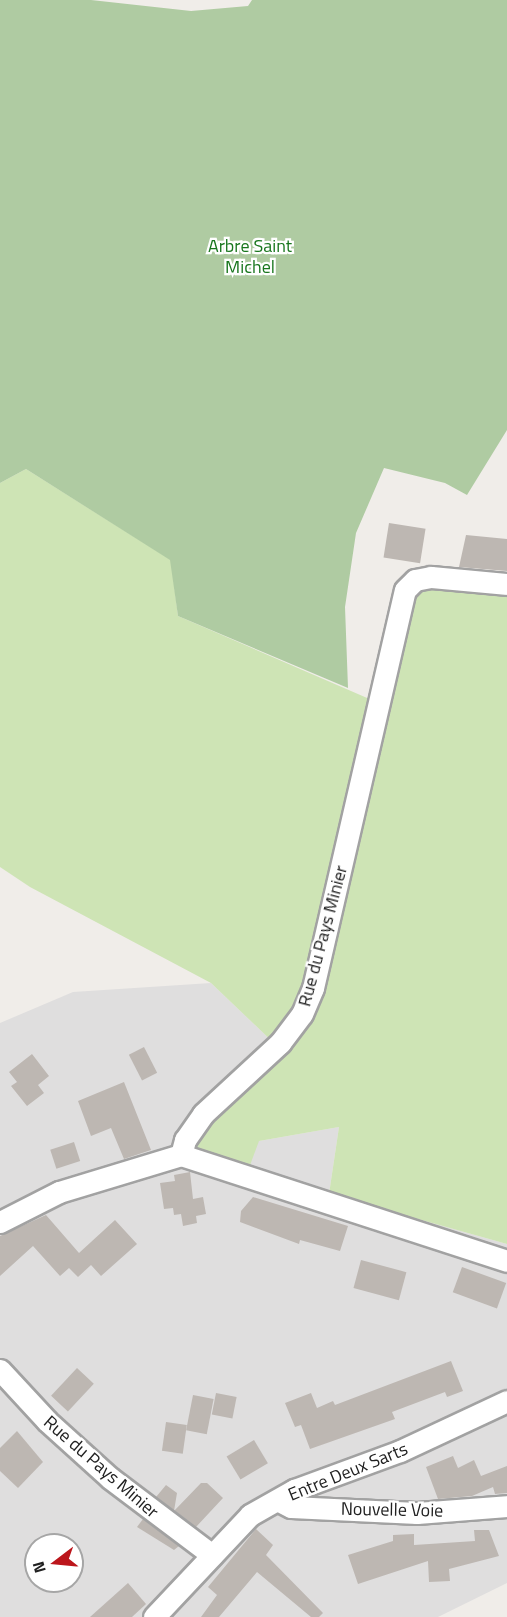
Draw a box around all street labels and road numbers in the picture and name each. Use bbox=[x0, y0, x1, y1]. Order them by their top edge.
street label: Rue du Pays Minier bbox=[294, 863, 352, 1009]
street label: Rue du Pays Minier bbox=[39, 1411, 163, 1523]
street label: Entre Deux Sarts bbox=[285, 1438, 411, 1506]
street label: Nouvelle Voie bbox=[341, 1498, 443, 1522]

